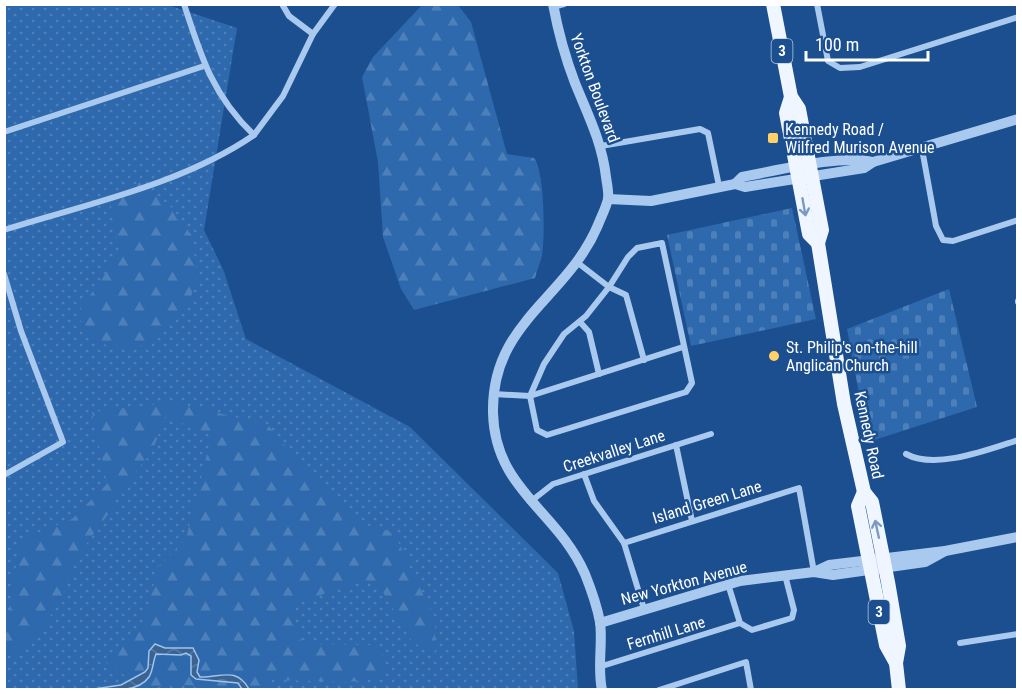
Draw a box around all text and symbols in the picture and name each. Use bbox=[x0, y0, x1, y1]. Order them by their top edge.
scale bar bbox=[806, 24, 928, 62]
street label: Yorkton Boulevard bbox=[566, 31, 624, 145]
text: 100 m bbox=[815, 34, 859, 55]
road number: 3 bbox=[772, 39, 792, 63]
place label: Kennedy Road / Wilfred Murison Avenue bbox=[785, 120, 935, 157]
marker: Kennedy Road / Wilfred Murison Avenue bbox=[766, 131, 780, 145]
one-way arrow bbox=[799, 197, 810, 217]
place label: St. Philip's on-the-hill Anglican Church bbox=[786, 338, 918, 375]
marker: St. Philip's on-the-hill Anglican Church bbox=[767, 349, 781, 363]
street label: Kennedy Road bbox=[850, 389, 888, 481]
street label: Creekvalley Lane bbox=[561, 426, 667, 476]
street label: Island Green Lane bbox=[650, 476, 764, 528]
one-way arrow bbox=[871, 519, 883, 538]
street label: New Yorkton Avenue bbox=[619, 557, 749, 609]
road number: 3 bbox=[868, 600, 890, 624]
street label: Fernhill Lane bbox=[625, 612, 707, 654]

